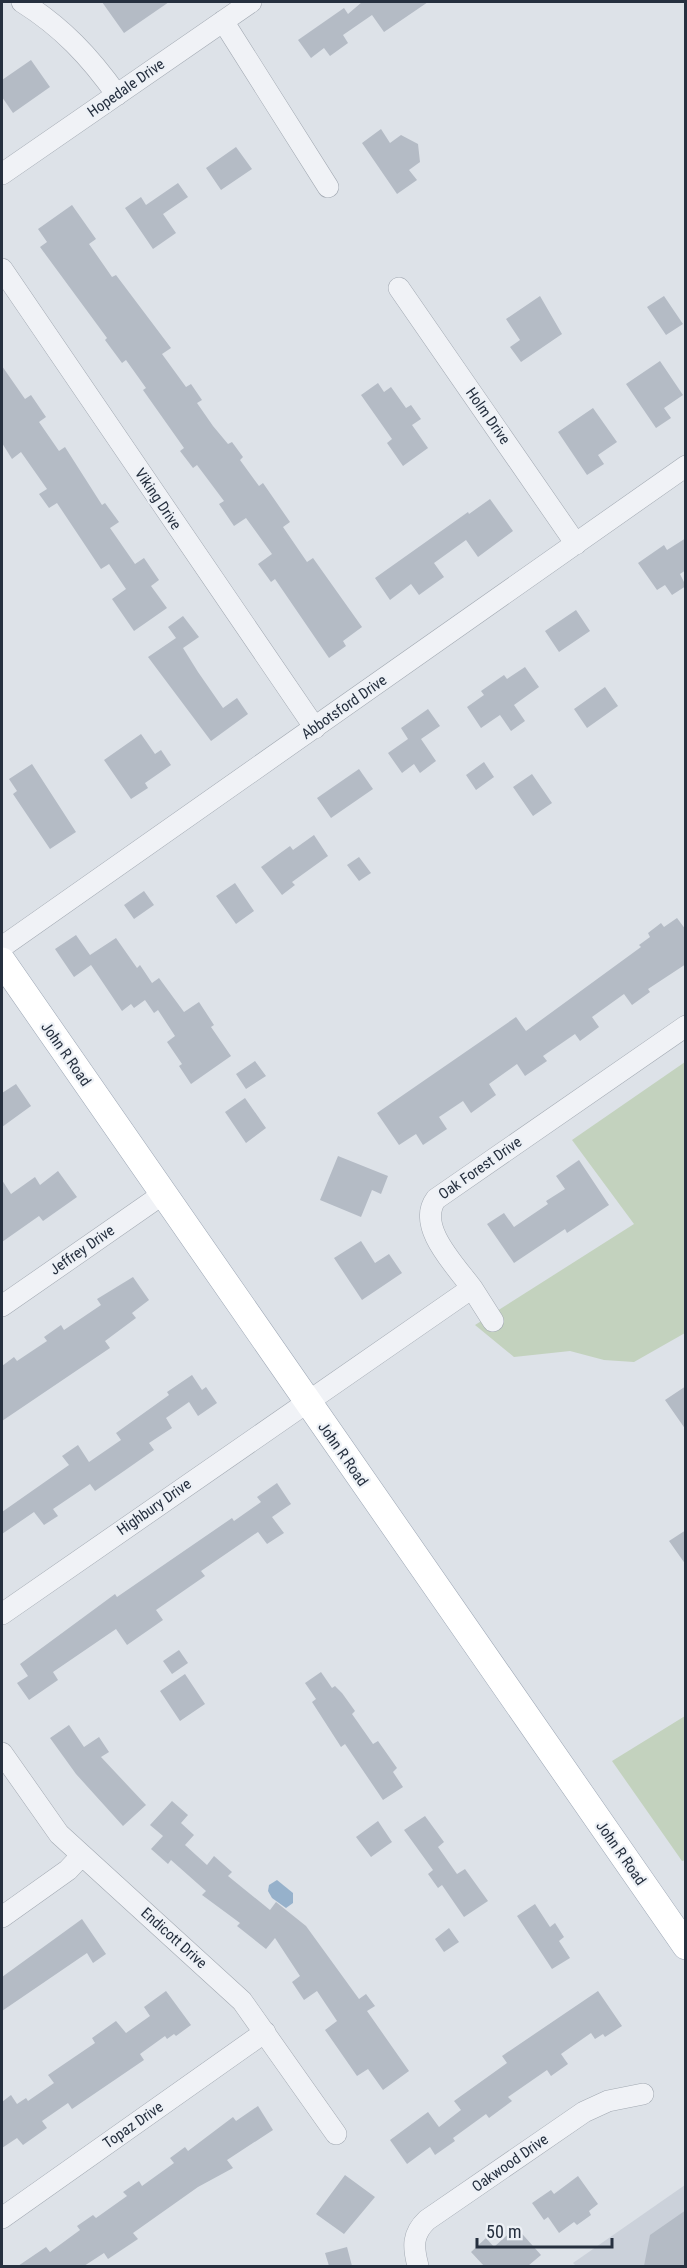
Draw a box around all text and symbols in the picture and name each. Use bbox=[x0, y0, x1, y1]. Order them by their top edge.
street label: Hopedale Drive bbox=[84, 55, 168, 121]
street label: Holm Drive bbox=[462, 384, 514, 448]
street label: Viking Drive bbox=[131, 465, 185, 533]
street label: Abbotsford Drive bbox=[298, 671, 390, 743]
street label: John R Road bbox=[37, 1018, 95, 1090]
street label: Oak Forest Drive bbox=[435, 1133, 525, 1203]
street label: Jeffrey Drive bbox=[46, 1221, 118, 1279]
street label: John R Road bbox=[314, 1418, 372, 1490]
street label: Highbury Drive bbox=[113, 1475, 195, 1539]
street label: John R Road bbox=[592, 1817, 650, 1889]
street label: Endicott Drive bbox=[137, 1904, 211, 1972]
street label: Topaz Drive bbox=[100, 2098, 166, 2152]
street label: Oakwood Drive bbox=[469, 2130, 551, 2196]
scale bar bbox=[477, 2211, 612, 2249]
text: 50 m bbox=[486, 2221, 521, 2242]

